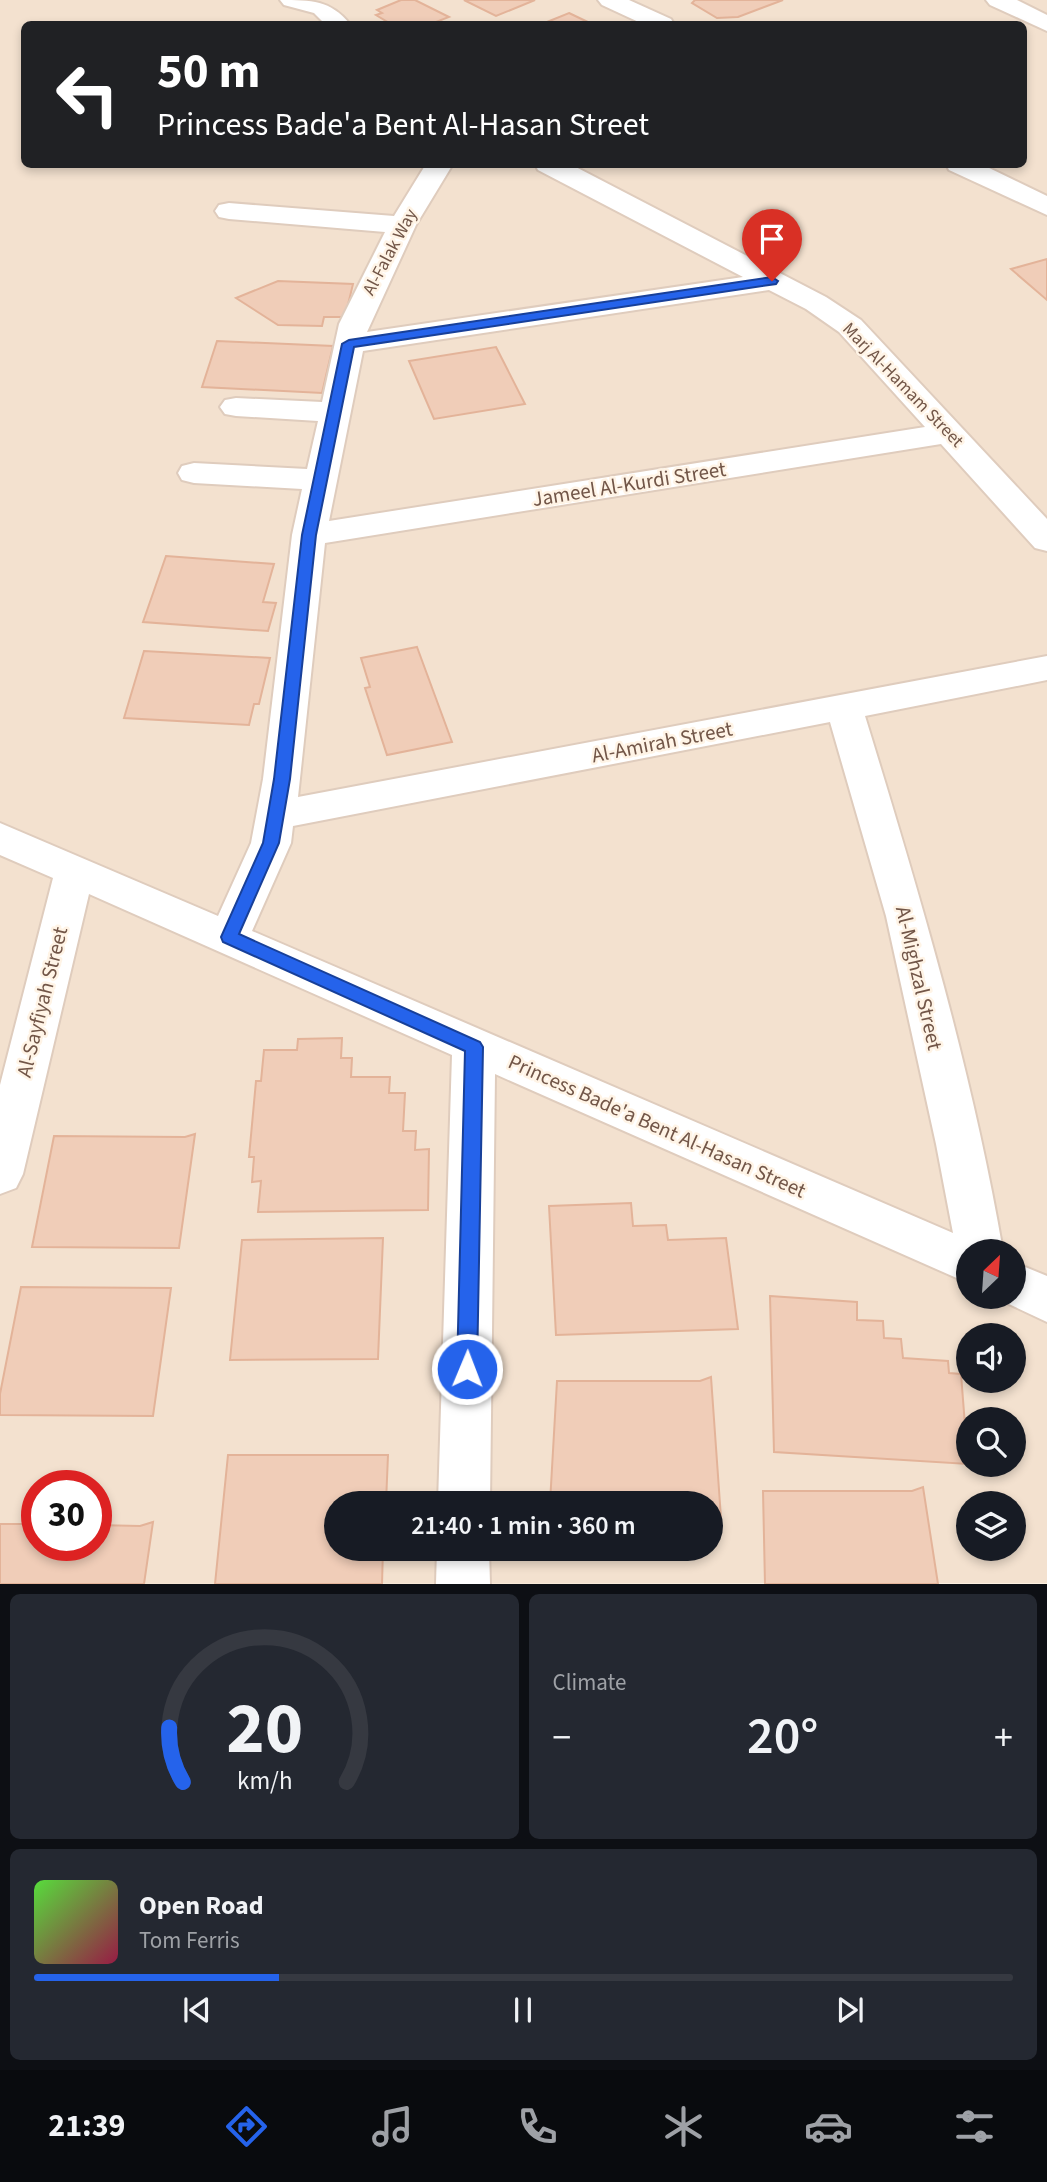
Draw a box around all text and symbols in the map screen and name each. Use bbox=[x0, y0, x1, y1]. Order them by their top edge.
text: 50 m bbox=[157, 37, 261, 107]
icon: left bbox=[42, 49, 133, 140]
text: Princess Bade'a Bent Al-Hasan Street bbox=[157, 102, 649, 148]
street label: Al-Falak Way bbox=[357, 204, 424, 300]
pin bbox=[742, 209, 802, 281]
icon: arrive bbox=[753, 220, 791, 258]
street label: Marj Al-Hamam Street bbox=[837, 317, 969, 453]
street label: Jameel Al-Kurdi Street bbox=[530, 454, 728, 514]
street label: Al-Amirah Street bbox=[589, 714, 735, 770]
street label: Al-Mighzal Street bbox=[888, 903, 950, 1053]
street label: Al-Sayfiyah Street bbox=[9, 924, 75, 1080]
street label: Princess Bade'a Bent Al-Hasan Street bbox=[503, 1047, 811, 1205]
north arrow bbox=[956, 1239, 1026, 1309]
map controls bbox=[956, 1239, 1026, 1561]
button: sound bbox=[956, 1323, 1026, 1393]
position arrow bbox=[430, 1332, 504, 1406]
button: search bbox=[956, 1407, 1026, 1477]
speed limit sign: 30 bbox=[21, 1470, 112, 1561]
button: layers bbox=[956, 1491, 1026, 1561]
text: 21:40 · 1 min · 360 m bbox=[411, 1507, 636, 1544]
text: Climate bbox=[553, 1666, 626, 1699]
text: 20 bbox=[226, 1678, 303, 1782]
text: 20° bbox=[747, 1700, 818, 1774]
text: − bbox=[553, 1711, 571, 1765]
text: + bbox=[994, 1711, 1013, 1765]
text: km/h bbox=[237, 1763, 292, 1799]
text: Open Road bbox=[139, 1887, 264, 1924]
text: Tom Ferris bbox=[139, 1924, 240, 1957]
icon: previous bbox=[178, 1991, 216, 2029]
icon: pause bbox=[504, 1991, 542, 2029]
icon: next bbox=[831, 1991, 869, 2029]
icon: directions bbox=[222, 2102, 271, 2151]
icon: music bbox=[368, 2102, 417, 2151]
icon: phone bbox=[513, 2102, 562, 2151]
icon: climate bbox=[659, 2102, 708, 2151]
icon: car bbox=[804, 2102, 853, 2151]
icon: filters bbox=[950, 2102, 999, 2151]
text: 21:39 bbox=[48, 2103, 125, 2149]

